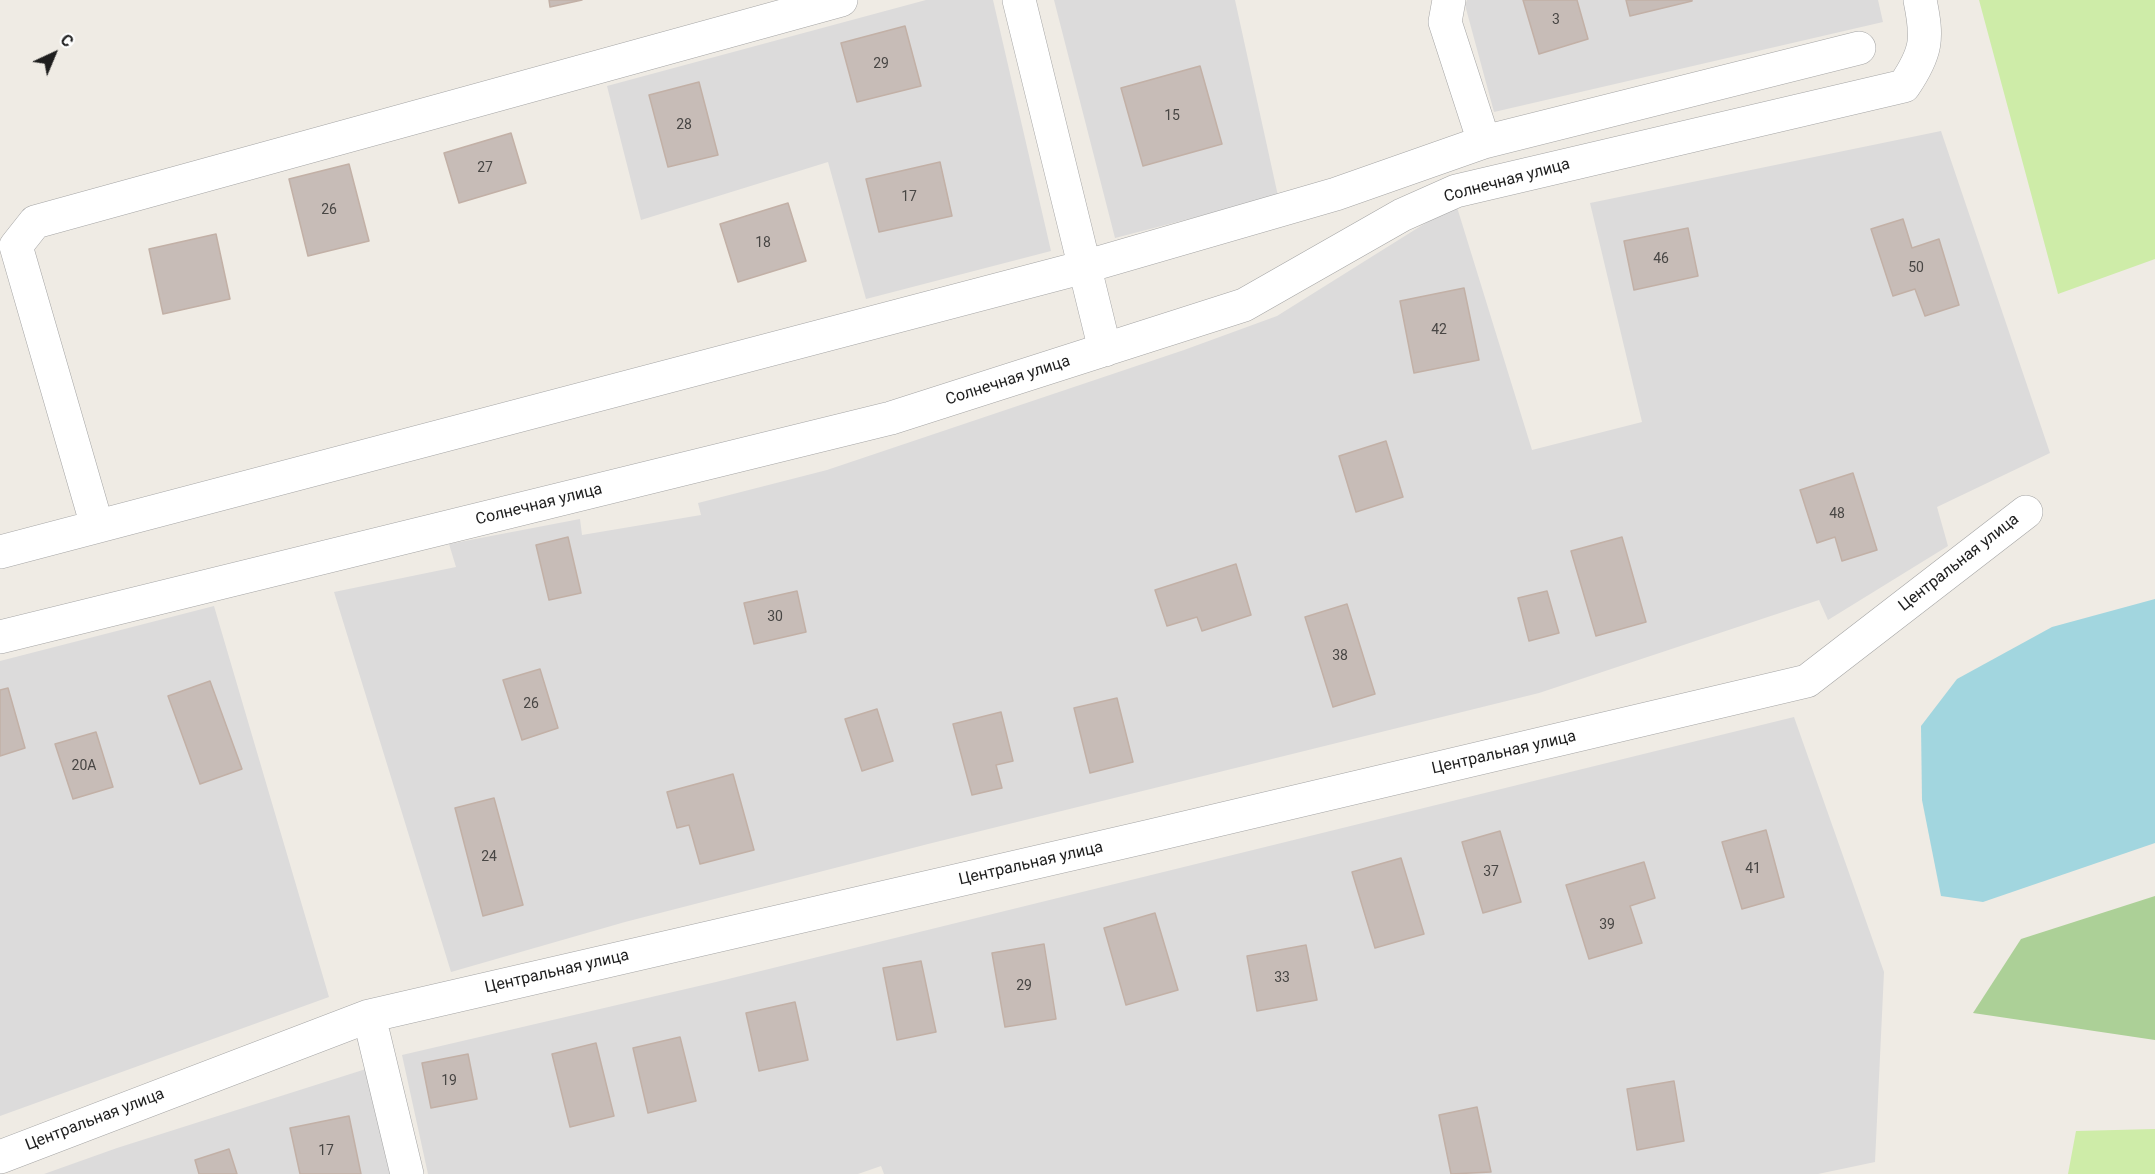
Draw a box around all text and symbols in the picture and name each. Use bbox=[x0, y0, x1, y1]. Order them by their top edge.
house number: 3 bbox=[1552, 12, 1560, 28]
north arrow bbox=[24, 24, 84, 84]
text: С bbox=[56, 30, 77, 51]
house number: 29 bbox=[873, 56, 889, 72]
house number: 15 bbox=[1164, 108, 1180, 124]
house number: 28 bbox=[676, 117, 692, 133]
street label: Солнечная улица bbox=[1442, 155, 1572, 207]
house number: 27 bbox=[477, 160, 493, 176]
house number: 17 bbox=[901, 189, 917, 205]
house number: 26 bbox=[321, 202, 337, 218]
house number: 18 bbox=[755, 235, 771, 251]
house number: 46 bbox=[1653, 251, 1669, 267]
house number: 50 bbox=[1908, 260, 1924, 276]
house number: 42 bbox=[1431, 322, 1447, 338]
street label: Солнечная улица bbox=[943, 352, 1073, 410]
street label: Солнечная улица bbox=[474, 480, 604, 530]
house number: 48 bbox=[1829, 506, 1845, 522]
street label: Центральная улица bbox=[1895, 510, 2023, 616]
house number: 30 bbox=[767, 609, 783, 625]
house number: 38 bbox=[1332, 648, 1348, 664]
house number: 26 bbox=[523, 696, 539, 712]
street label: Центральная улица bbox=[1430, 727, 1578, 779]
house number: 20А bbox=[72, 758, 96, 774]
street label: Центральная улица bbox=[957, 838, 1105, 890]
house number: 24 bbox=[481, 849, 497, 865]
house number: 41 bbox=[1745, 861, 1761, 877]
house number: 37 bbox=[1483, 864, 1499, 880]
house number: 39 bbox=[1599, 917, 1615, 933]
street label: Центральная улица bbox=[483, 946, 631, 998]
house number: 33 bbox=[1274, 970, 1290, 986]
house number: 29 bbox=[1016, 978, 1032, 994]
house number: 19 bbox=[441, 1073, 457, 1089]
street label: Центральная улица bbox=[23, 1085, 167, 1155]
house number: 17 bbox=[318, 1143, 334, 1159]

